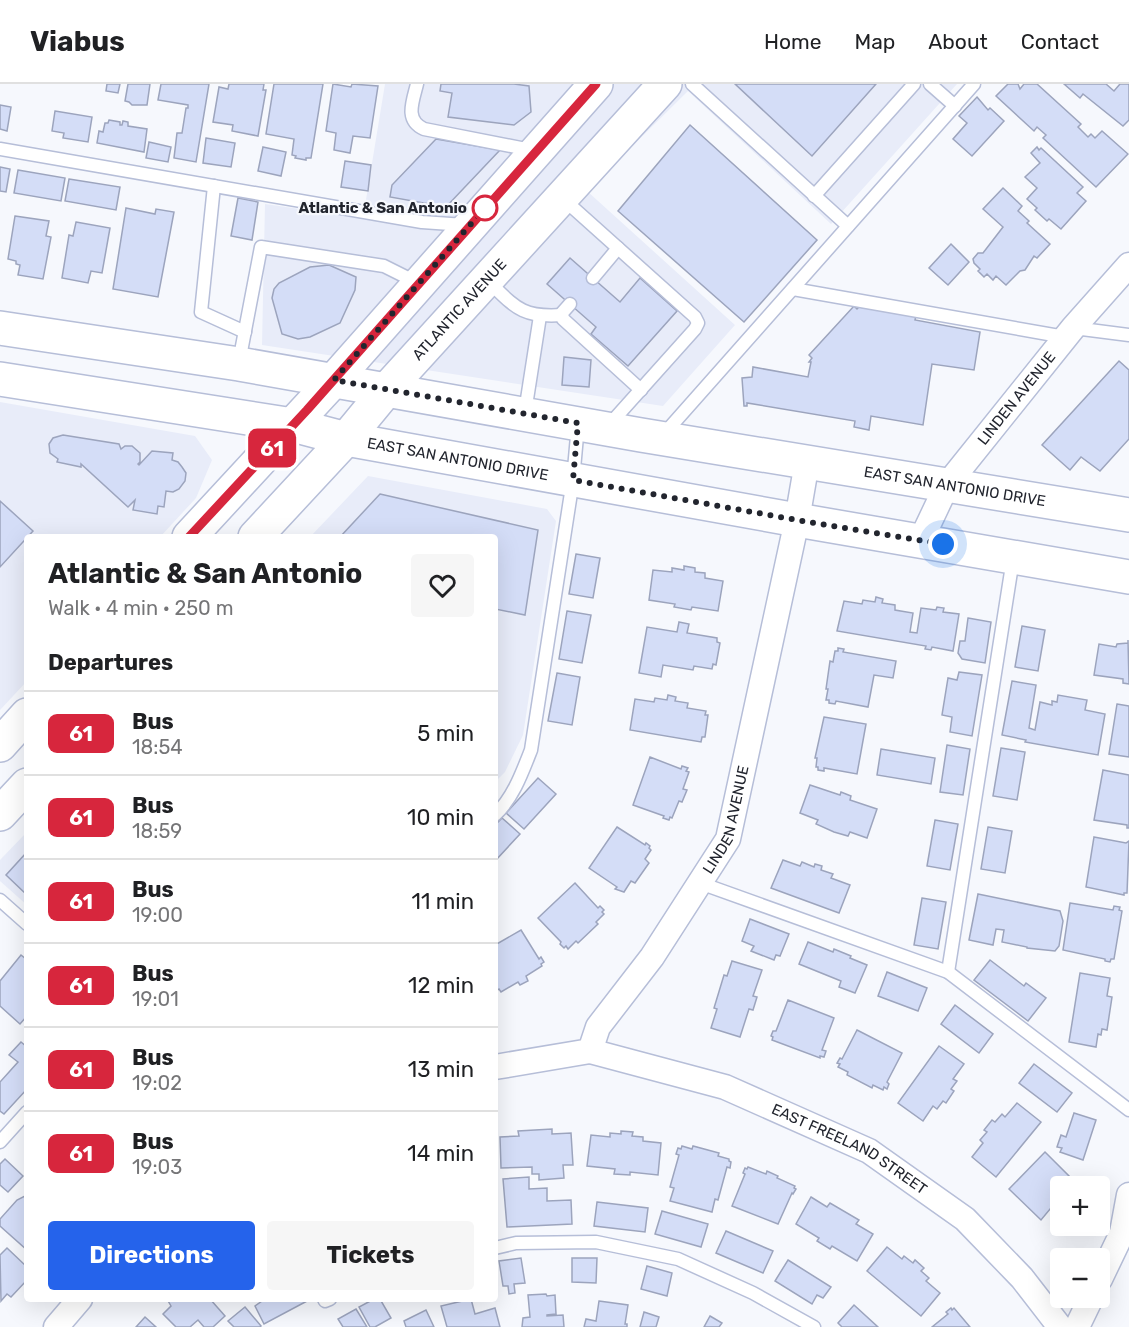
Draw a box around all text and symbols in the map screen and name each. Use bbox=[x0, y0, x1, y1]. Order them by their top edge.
text: Viabus bbox=[30, 25, 125, 58]
text: Home bbox=[764, 29, 821, 54]
text: Map bbox=[854, 29, 895, 54]
text: About bbox=[928, 29, 988, 54]
text: Contact bbox=[1021, 29, 1099, 54]
marker: Atlantic & San Antonio bbox=[472, 195, 498, 221]
place label: Atlantic & San Antonio bbox=[299, 199, 467, 217]
street label: ATLANTIC AVENUE bbox=[409, 255, 510, 364]
street label: LINDEN AVENUE bbox=[974, 348, 1059, 449]
line badge: 61 bbox=[245, 428, 299, 468]
street label: EAST SAN ANTONIO DRIVE bbox=[366, 434, 550, 484]
text: 61 bbox=[260, 436, 284, 461]
street label: EAST SAN ANTONIO DRIVE bbox=[863, 463, 1047, 510]
your location bbox=[928, 529, 958, 559]
button: heart bbox=[411, 554, 474, 617]
text: Atlantic & San Antonio bbox=[48, 557, 362, 590]
text: Walk · 4 min · 250 m bbox=[48, 596, 233, 620]
text: Departures bbox=[48, 649, 173, 676]
text: Bus bbox=[132, 708, 174, 735]
text: 5 min bbox=[417, 720, 474, 747]
text: 61 bbox=[69, 721, 93, 746]
text: 18:54 bbox=[132, 735, 183, 759]
street label: LINDEN AVENUE bbox=[699, 764, 753, 877]
text: Bus bbox=[132, 792, 174, 819]
text: 10 min bbox=[407, 804, 474, 831]
text: 61 bbox=[69, 805, 93, 830]
text: 18:59 bbox=[132, 819, 182, 843]
text: Bus bbox=[132, 876, 174, 903]
text: 11 min bbox=[412, 888, 474, 915]
text: 61 bbox=[69, 889, 93, 914]
text: 19:00 bbox=[132, 903, 183, 927]
text: Bus bbox=[132, 960, 174, 987]
text: 12 min bbox=[408, 972, 474, 999]
text: 61 bbox=[69, 973, 93, 998]
text: 19:01 bbox=[132, 987, 179, 1011]
text: Bus bbox=[132, 1044, 174, 1071]
text: 13 min bbox=[408, 1056, 474, 1083]
text: 61 bbox=[69, 1057, 93, 1082]
text: 19:02 bbox=[132, 1071, 182, 1095]
street label: EAST FREELAND STREET bbox=[769, 1100, 931, 1198]
text: Bus bbox=[132, 1128, 174, 1155]
text: 14 min bbox=[407, 1140, 474, 1167]
text: 61 bbox=[69, 1141, 93, 1166]
text: 19:03 bbox=[132, 1155, 182, 1179]
map controls bbox=[1050, 1176, 1110, 1308]
button: + bbox=[1050, 1176, 1110, 1236]
button: Directions bbox=[48, 1221, 255, 1290]
button: Tickets bbox=[267, 1221, 474, 1290]
button: − bbox=[1050, 1248, 1110, 1308]

